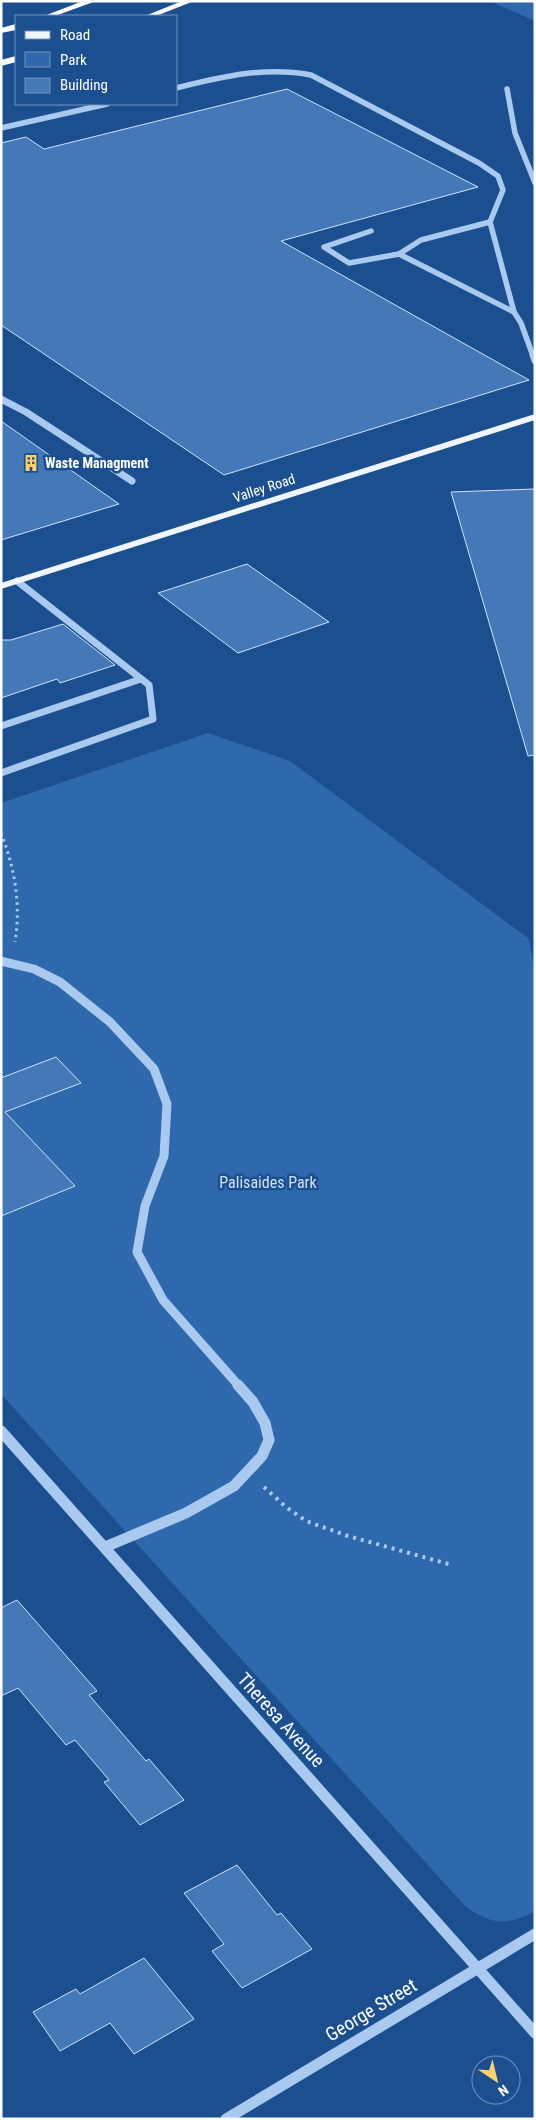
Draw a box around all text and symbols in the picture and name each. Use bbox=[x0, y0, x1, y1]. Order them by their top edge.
legend bbox=[15, 15, 178, 105]
text: Road bbox=[60, 26, 90, 44]
text: Park bbox=[60, 51, 87, 69]
text: Building bbox=[60, 76, 108, 94]
building icon: Waste Managment bbox=[21, 453, 41, 473]
place label: Waste Managment bbox=[45, 455, 148, 471]
street label: Valley Road bbox=[231, 470, 297, 506]
park label: Palisaides Park bbox=[219, 1173, 317, 1192]
street label: Theresa Avenue bbox=[233, 1668, 330, 1772]
street label: George Street bbox=[321, 1974, 421, 2046]
north arrow bbox=[471, 2055, 521, 2105]
text: N bbox=[495, 2082, 512, 2100]

